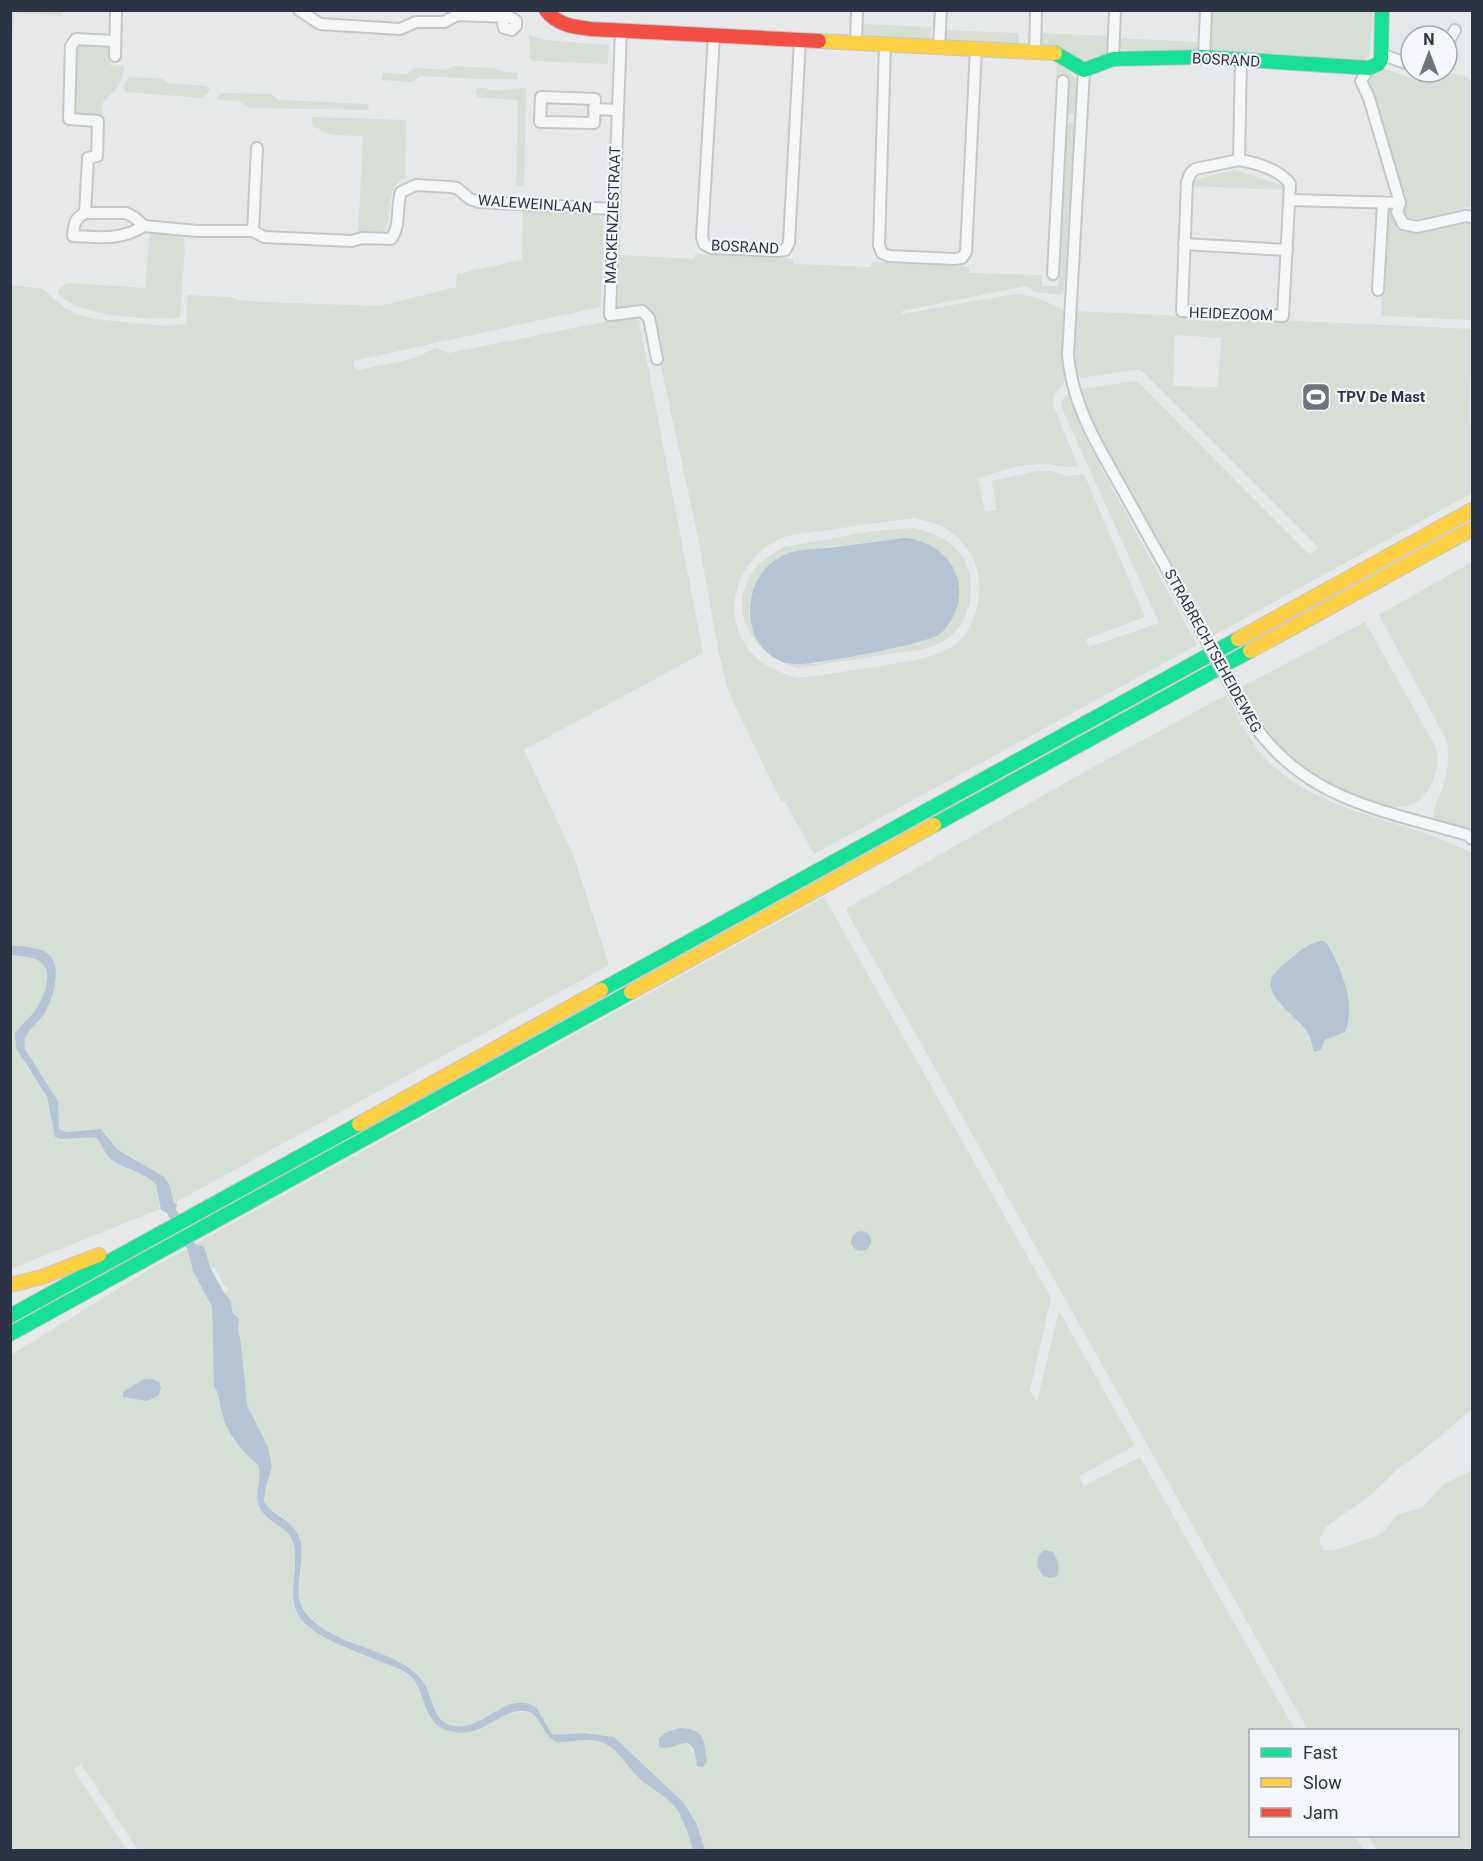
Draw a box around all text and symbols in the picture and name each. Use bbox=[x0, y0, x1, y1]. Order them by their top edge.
north arrow bbox=[1399, 24, 1459, 84]
text: N bbox=[1423, 30, 1435, 49]
street label: BOSRAND bbox=[1191, 49, 1261, 71]
street label: MACKENZIESTRAAT bbox=[602, 146, 624, 284]
street label: WALEWEINLAAN bbox=[477, 191, 593, 217]
street label: BOSRAND bbox=[710, 236, 780, 258]
street label: HEIDEZOOM bbox=[1189, 304, 1273, 324]
sports icon: TPV De Mast bbox=[1300, 381, 1332, 413]
place label: TPV De Mast bbox=[1337, 388, 1425, 406]
street label: STRABRECHTSEHEIDEWEG bbox=[1160, 566, 1266, 736]
legend bbox=[1249, 1729, 1459, 1837]
text: Fast bbox=[1303, 1742, 1338, 1763]
text: Slow bbox=[1303, 1772, 1342, 1793]
text: Jam bbox=[1303, 1802, 1339, 1823]

